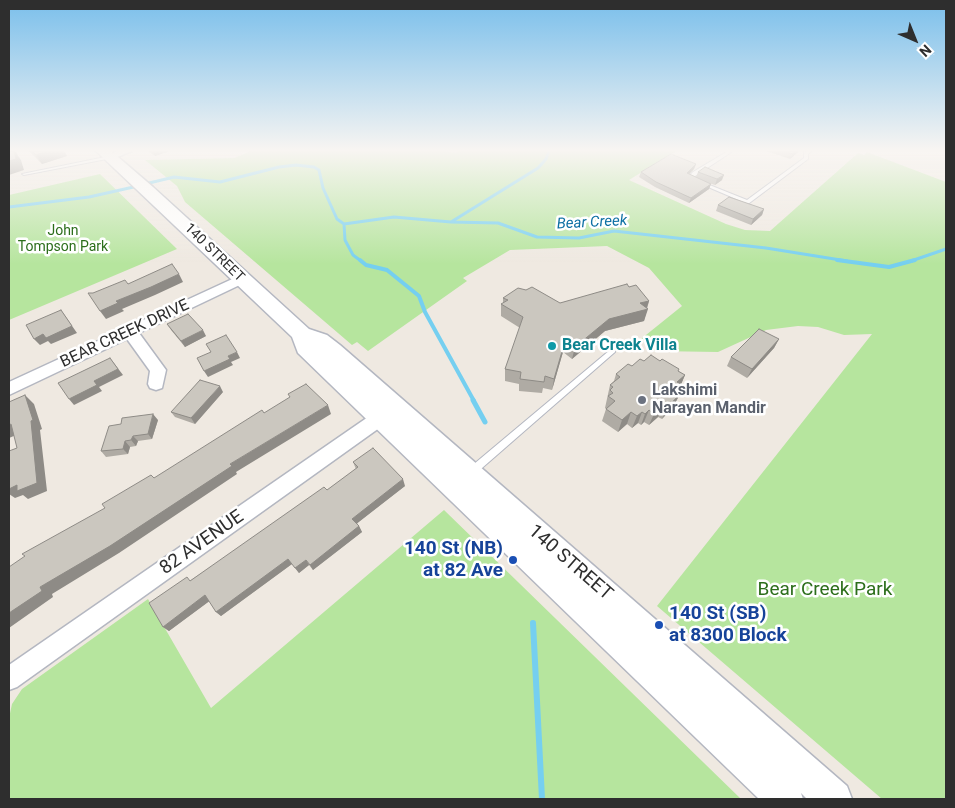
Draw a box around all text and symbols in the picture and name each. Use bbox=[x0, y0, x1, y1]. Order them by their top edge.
north arrow bbox=[890, 15, 940, 65]
text: N bbox=[916, 42, 935, 60]
water label: Bear Creek bbox=[556, 212, 628, 234]
street label: 140 STREET bbox=[181, 220, 247, 286]
park label: John Tompson Park bbox=[18, 223, 108, 256]
street label: BEAR CREEK DRIVE bbox=[58, 296, 192, 372]
place label: Bear Creek Villa bbox=[562, 336, 677, 356]
marker: Bear Creek Villa bbox=[546, 340, 558, 352]
place label: Lakshimi Narayan Mandir bbox=[652, 381, 766, 419]
marker: Lakshimi Narayan Mandir bbox=[636, 394, 648, 406]
street label: 82 AVENUE bbox=[156, 506, 248, 580]
street label: 140 STREET bbox=[523, 520, 617, 606]
place label: 140 St (NB) at 82 Ave bbox=[404, 538, 503, 582]
marker: 140 St (NB) at 82 Ave bbox=[507, 554, 519, 566]
park label: Bear Creek Park bbox=[758, 579, 892, 601]
place label: 140 St (SB) at 8300 Block bbox=[669, 603, 787, 647]
marker: 140 St (SB) at 8300 Block bbox=[653, 619, 665, 631]

